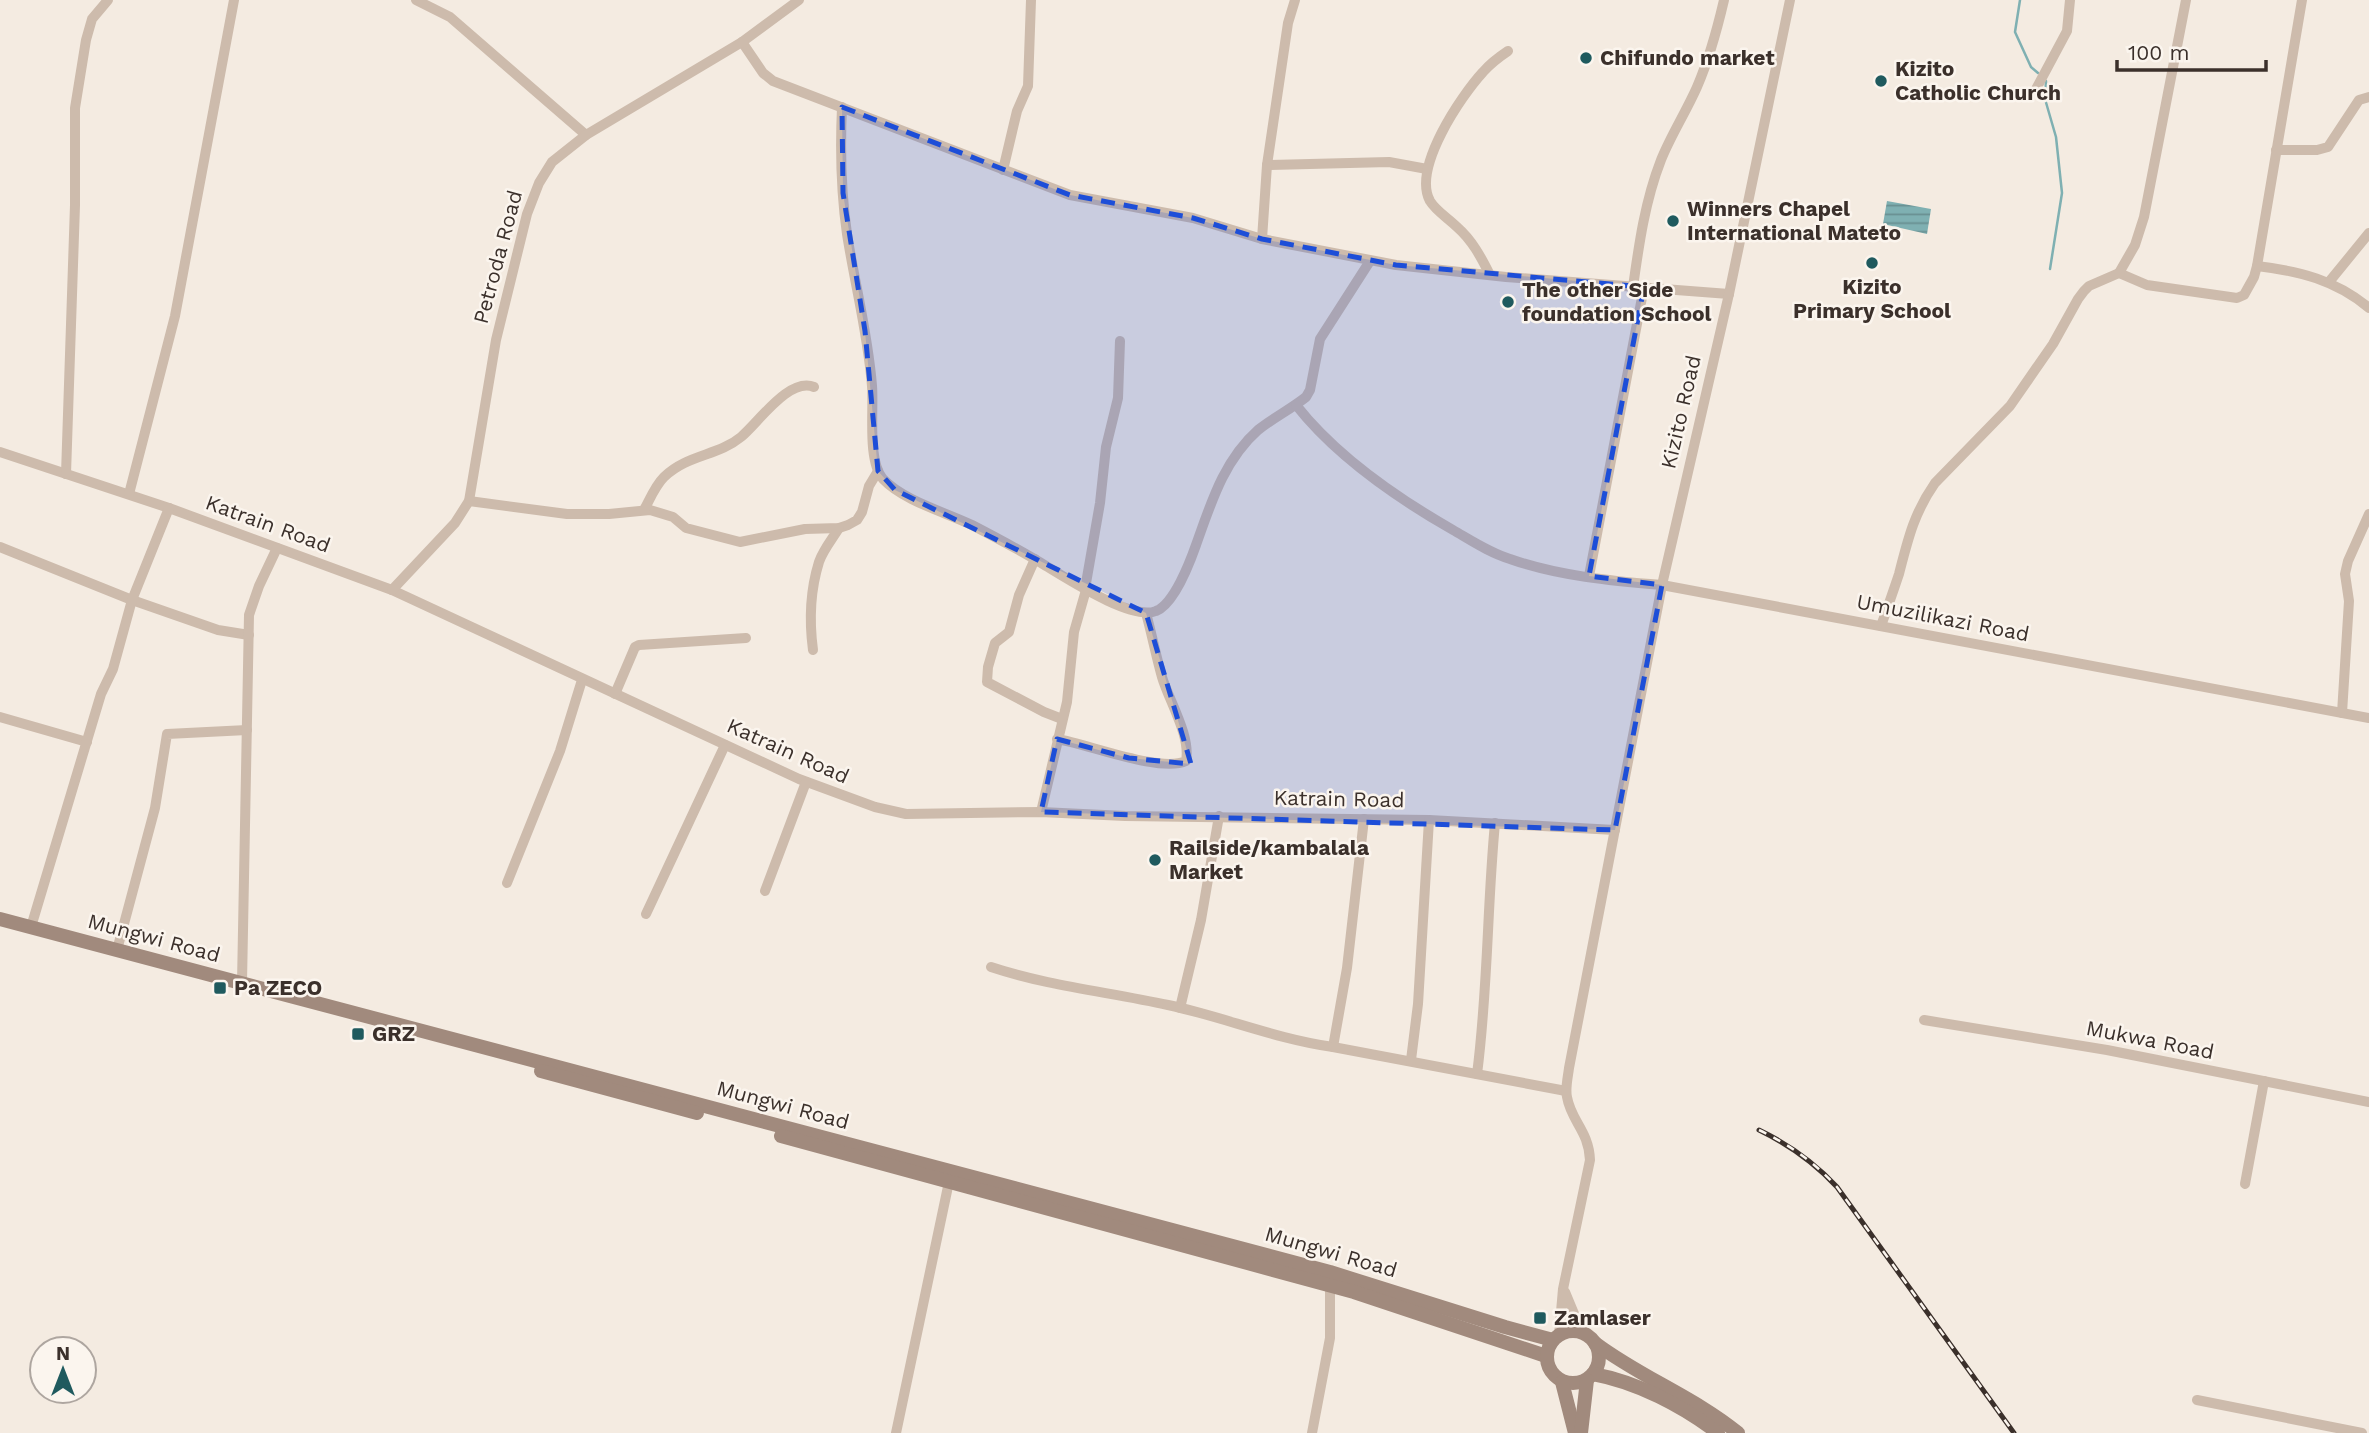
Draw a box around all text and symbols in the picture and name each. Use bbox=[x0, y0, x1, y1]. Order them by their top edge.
scale bar bbox=[2117, 28, 2266, 72]
text: 100 m bbox=[2128, 40, 2190, 65]
place label: Chifundo market bbox=[1600, 45, 1775, 70]
marker: Chifundo market bbox=[1578, 50, 1594, 66]
place label: Kizito Catholic Church bbox=[1895, 56, 2061, 105]
marker: Kizito Catholic Church bbox=[1873, 73, 1889, 89]
street label: Petroda Road bbox=[468, 187, 527, 326]
place label: Winners Chapel International Mateto bbox=[1687, 196, 1901, 245]
marker: Winners Chapel International Mateto bbox=[1665, 213, 1681, 229]
marker: Kizito Primary School bbox=[1864, 255, 1880, 271]
place label: Kizito Primary School bbox=[1793, 274, 1951, 323]
place label: The other Side foundation School bbox=[1522, 277, 1712, 326]
marker: The other Side foundation School bbox=[1500, 294, 1516, 310]
street label: Kizito Road bbox=[1655, 353, 1706, 471]
street label: Katrain Road bbox=[202, 489, 334, 558]
street label: Umuzilikazi Road bbox=[1855, 589, 2032, 647]
street label: Katrain Road bbox=[723, 712, 853, 789]
street label: Katrain Road bbox=[1273, 785, 1405, 812]
place label: Railside/kambalala Market bbox=[1169, 835, 1370, 884]
marker: Railside/kambalala Market bbox=[1147, 852, 1163, 868]
street label: Mungwi Road bbox=[85, 908, 223, 967]
place label: Pa ZECO bbox=[234, 975, 322, 1000]
marker: Pa ZECO bbox=[212, 980, 228, 996]
street label: Mukwa Road bbox=[2084, 1015, 2216, 1064]
place label: GRZ bbox=[372, 1021, 415, 1046]
marker: GRZ bbox=[350, 1026, 366, 1042]
street label: Mungwi Road bbox=[714, 1075, 852, 1134]
street label: Mungwi Road bbox=[1262, 1221, 1400, 1282]
place label: Zamlaser bbox=[1554, 1305, 1651, 1330]
marker: Zamlaser bbox=[1532, 1310, 1548, 1326]
north arrow bbox=[28, 1335, 98, 1405]
text: N bbox=[56, 1342, 70, 1365]

